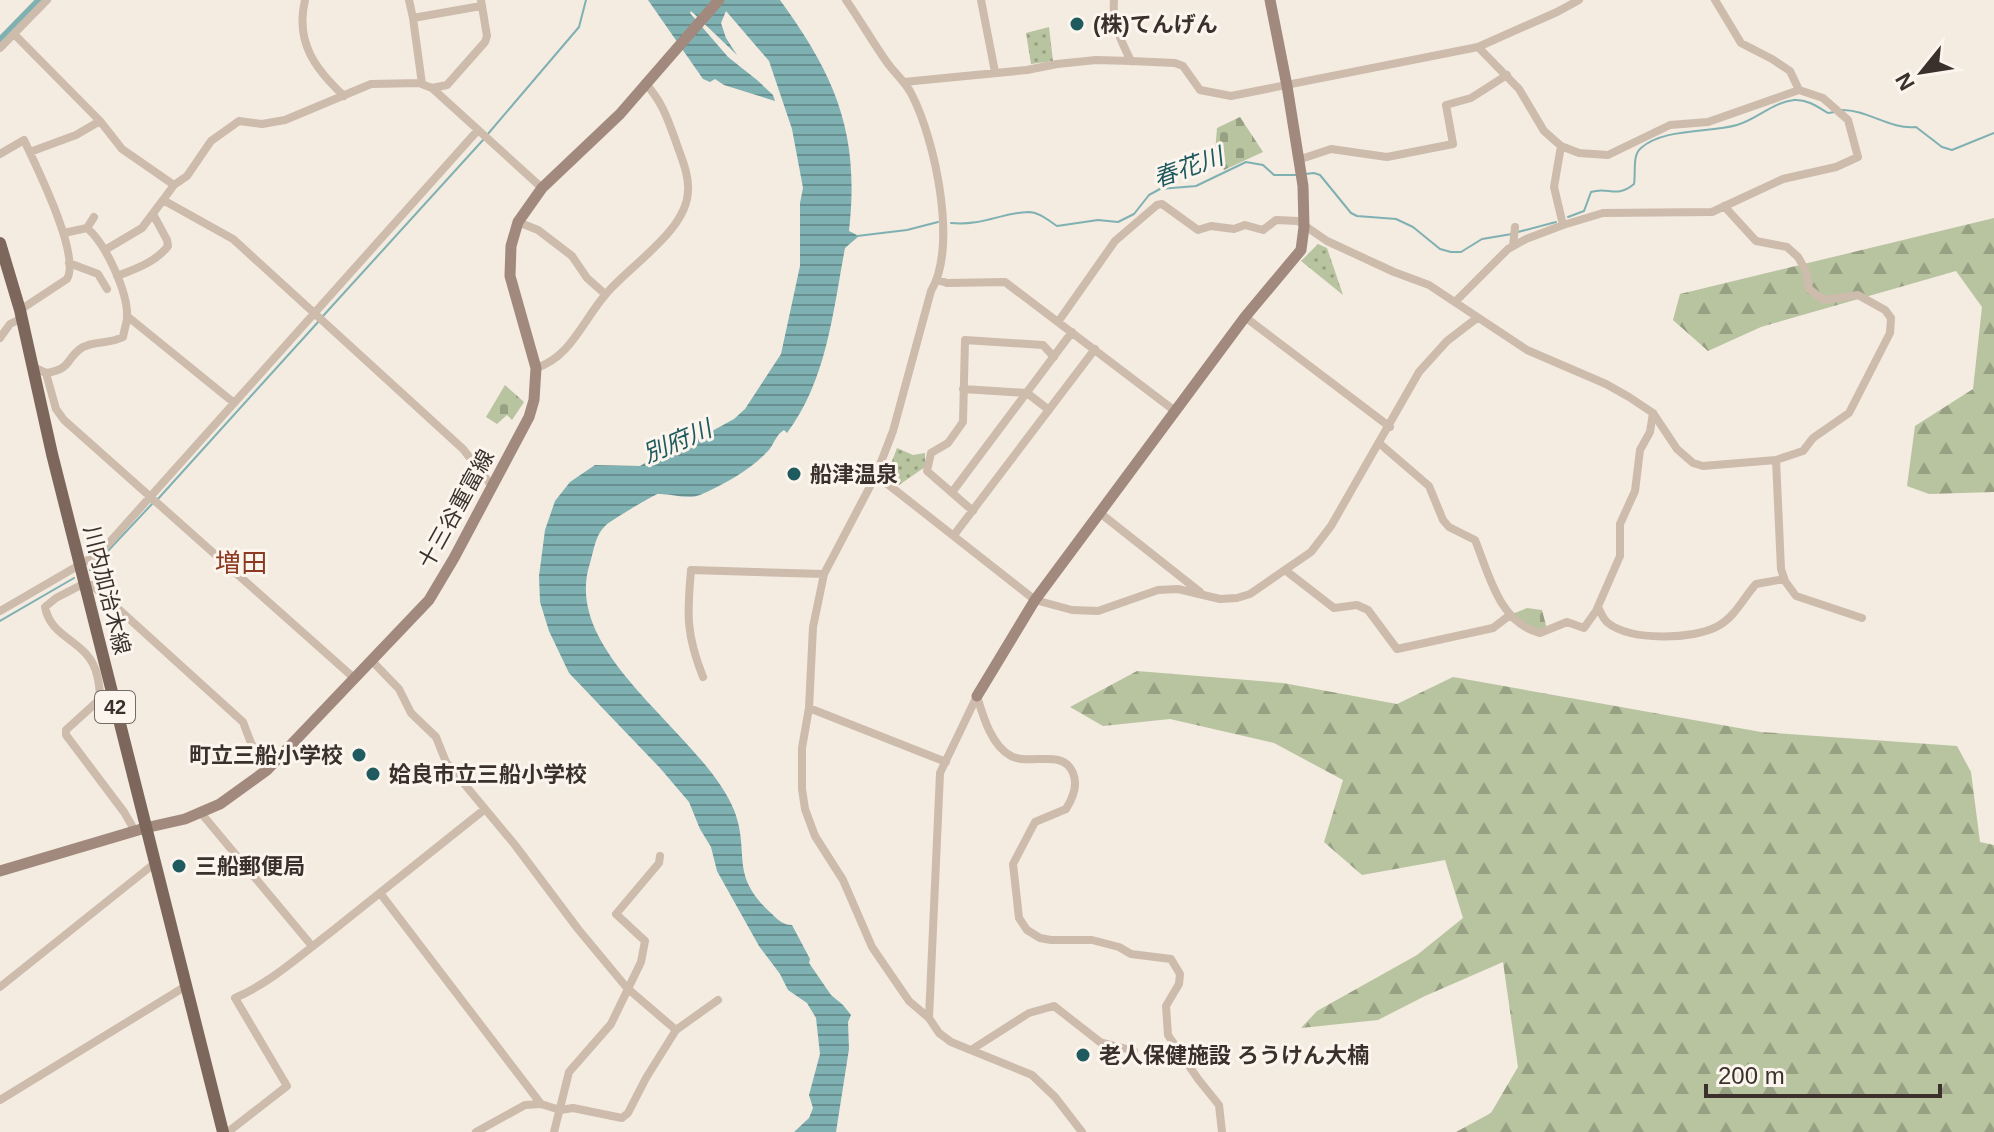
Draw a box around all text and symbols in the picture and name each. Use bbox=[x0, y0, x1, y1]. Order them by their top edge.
place label: (株)てんげん bbox=[1093, 12, 1218, 37]
marker: (株)てんげん bbox=[1068, 15, 1086, 33]
north arrow bbox=[1882, 32, 1962, 112]
text: N bbox=[1890, 69, 1920, 95]
water label: 春花川 bbox=[1150, 141, 1229, 192]
water label: 別府川 bbox=[639, 413, 718, 467]
street label: 十三谷重富線 bbox=[413, 445, 499, 573]
place label: 船津温泉 bbox=[810, 462, 898, 487]
marker: 船津温泉 bbox=[785, 465, 803, 483]
street label: 川内加治木線 bbox=[79, 523, 135, 657]
district label: 増田 bbox=[215, 548, 267, 578]
road number: 42 bbox=[95, 691, 135, 723]
place label: 町立三船小学校 bbox=[189, 743, 343, 768]
marker: 町立三船小学校 bbox=[350, 746, 368, 764]
place label: 姶良市立三船小学校 bbox=[389, 762, 587, 787]
marker: 姶良市立三船小学校 bbox=[364, 765, 382, 783]
place label: 三船郵便局 bbox=[195, 854, 305, 879]
marker: 三船郵便局 bbox=[170, 857, 188, 875]
place label: 老人保健施設 ろうけん大楠 bbox=[1099, 1043, 1369, 1068]
marker: 老人保健施設 ろうけん大楠 bbox=[1074, 1046, 1092, 1064]
scale bar bbox=[1706, 1048, 1940, 1098]
text: 200 m bbox=[1718, 1062, 1785, 1089]

